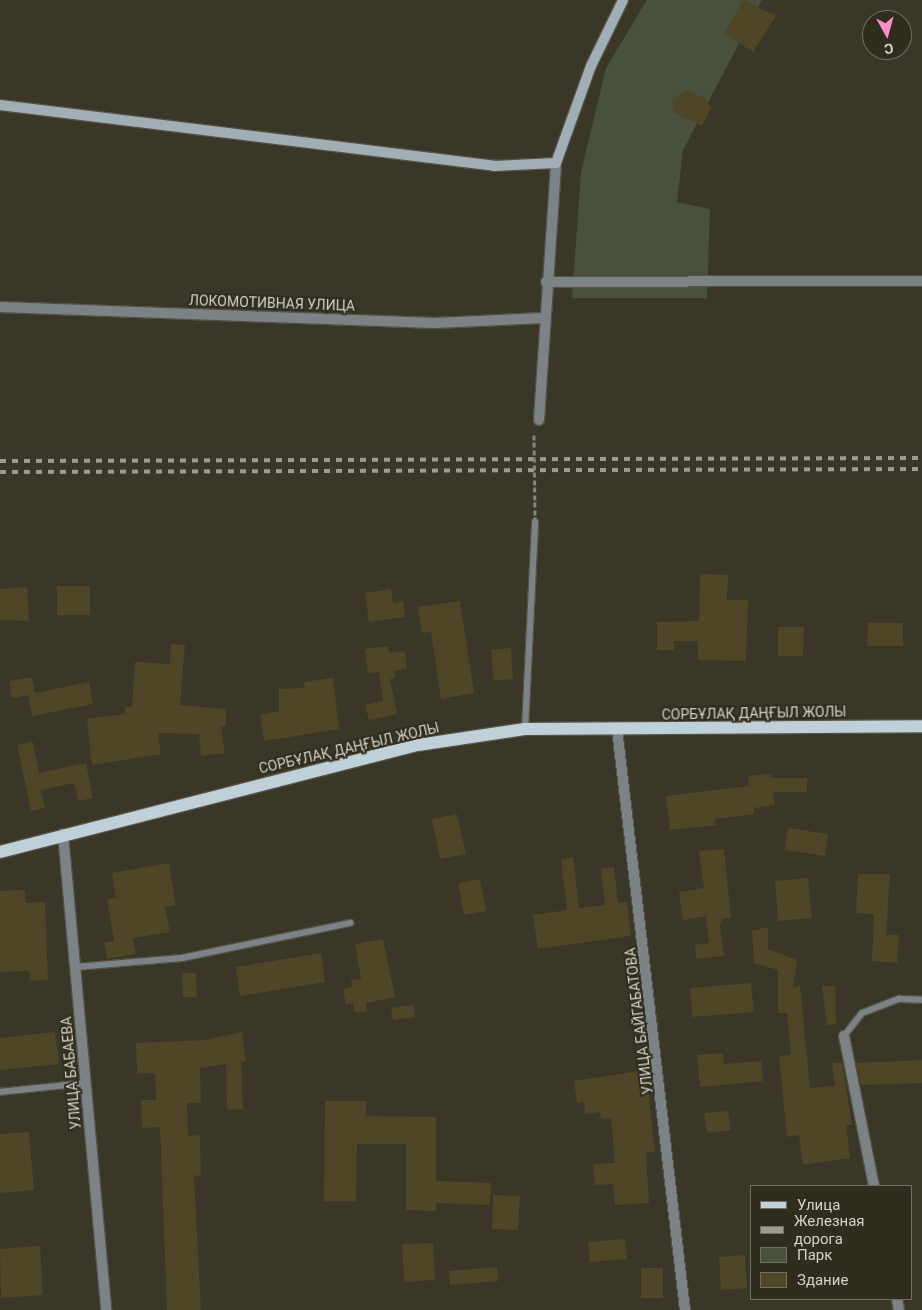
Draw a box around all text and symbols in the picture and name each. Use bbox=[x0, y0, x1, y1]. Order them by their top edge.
north arrow bbox=[862, 10, 912, 60]
text: С bbox=[883, 40, 894, 57]
street label: ЛОКОМОТИВНАЯ УЛИЦА bbox=[189, 292, 355, 314]
street label: СОРБҰЛАҚ ДАҢҒЫЛ ЖОЛЫ bbox=[662, 703, 846, 723]
street label: СОРБҰЛАҚ ДАҢҒЫЛ ЖОЛЫ bbox=[257, 719, 441, 777]
street label: УЛИЦА БАЙГАБАТОВА bbox=[622, 947, 656, 1095]
street label: УЛИЦА БАБАЕВА bbox=[58, 1016, 84, 1130]
legend bbox=[750, 1185, 912, 1300]
text: Улица bbox=[797, 1196, 840, 1214]
text: Железная дорога bbox=[794, 1212, 865, 1248]
text: Парк bbox=[797, 1246, 832, 1264]
text: Здание bbox=[797, 1271, 848, 1289]

